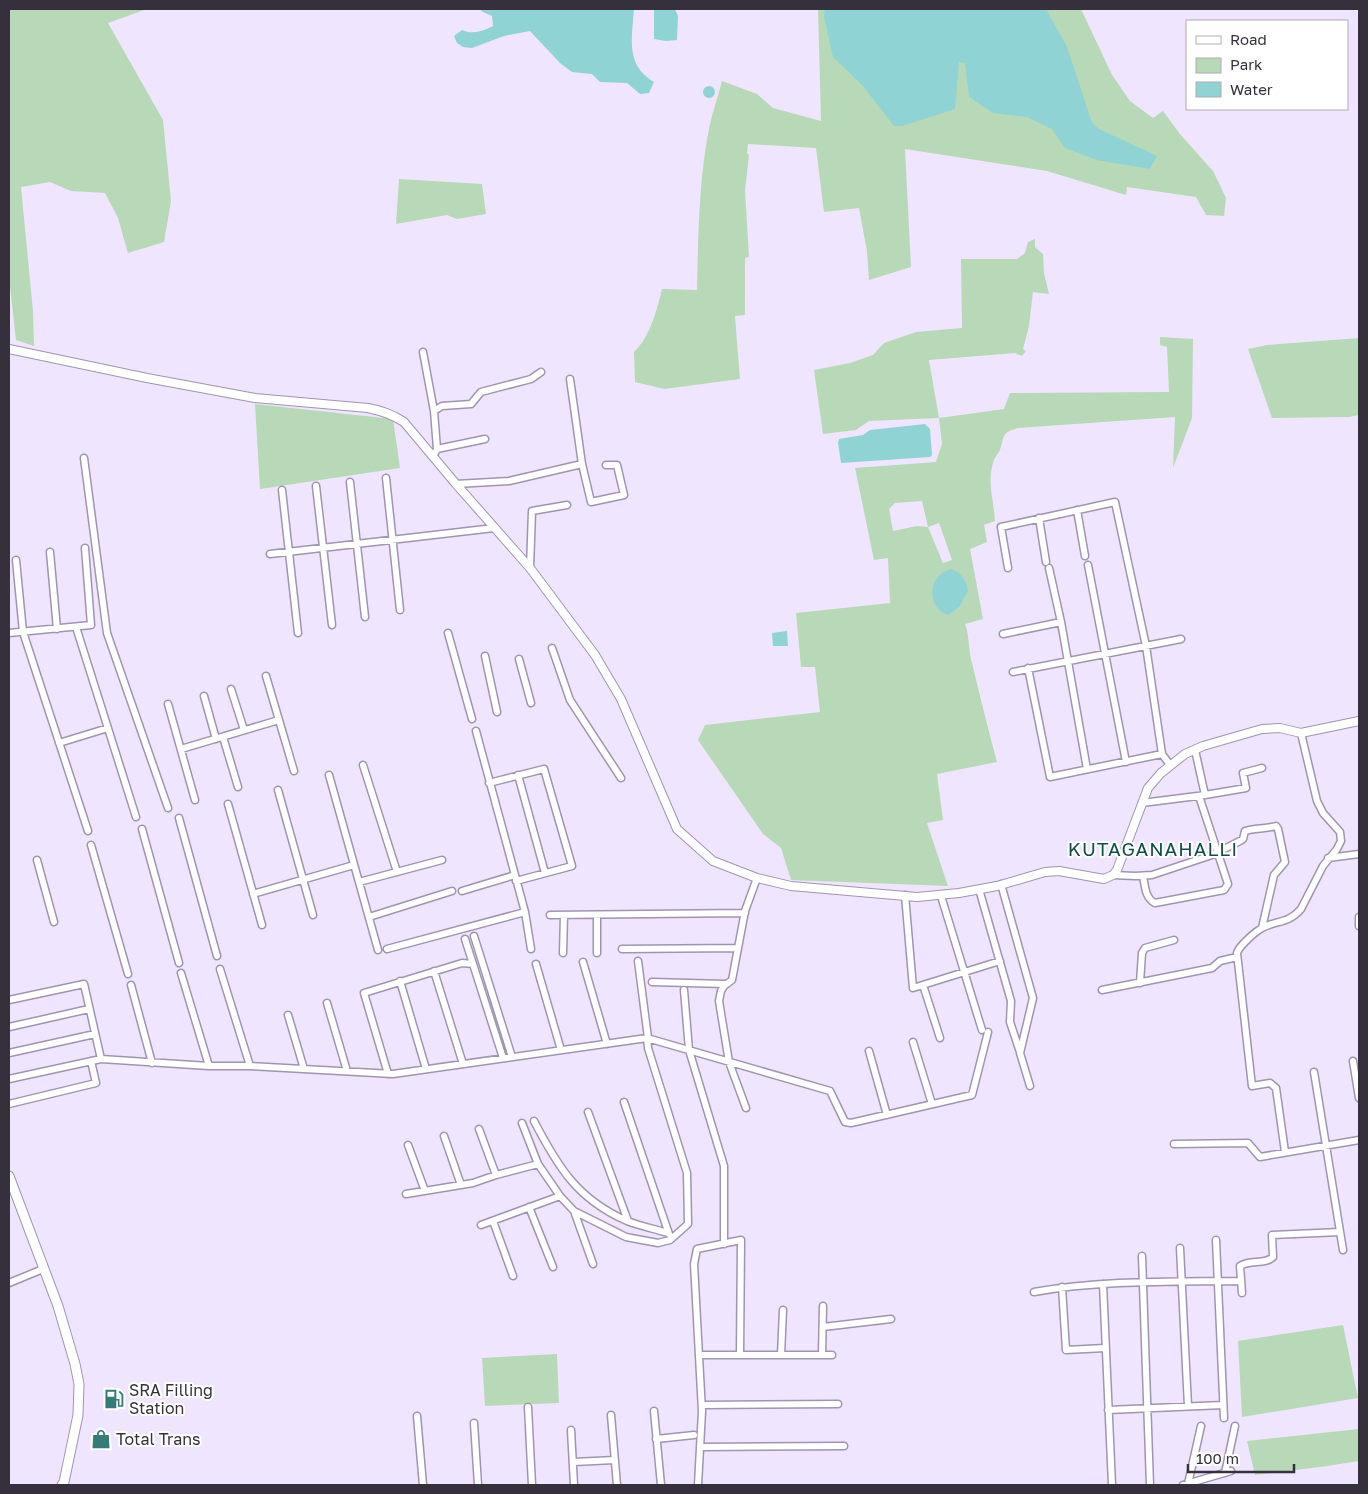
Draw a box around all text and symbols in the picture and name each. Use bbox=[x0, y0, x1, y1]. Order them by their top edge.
legend bbox=[1186, 20, 1348, 110]
text: Road bbox=[1230, 30, 1267, 48]
text: Park bbox=[1230, 55, 1263, 73]
text: Water bbox=[1230, 80, 1273, 98]
district label: KUTAGANAHALLI bbox=[1068, 837, 1238, 860]
place label: SRA Filling Station bbox=[129, 1380, 213, 1418]
fuel station icon: SRA Filling Station bbox=[103, 1388, 125, 1410]
shop icon: Total Trans bbox=[90, 1428, 112, 1450]
place label: Total Trans bbox=[116, 1429, 201, 1449]
scale bar bbox=[1188, 1442, 1294, 1474]
text: 100 m bbox=[1196, 1449, 1239, 1467]

